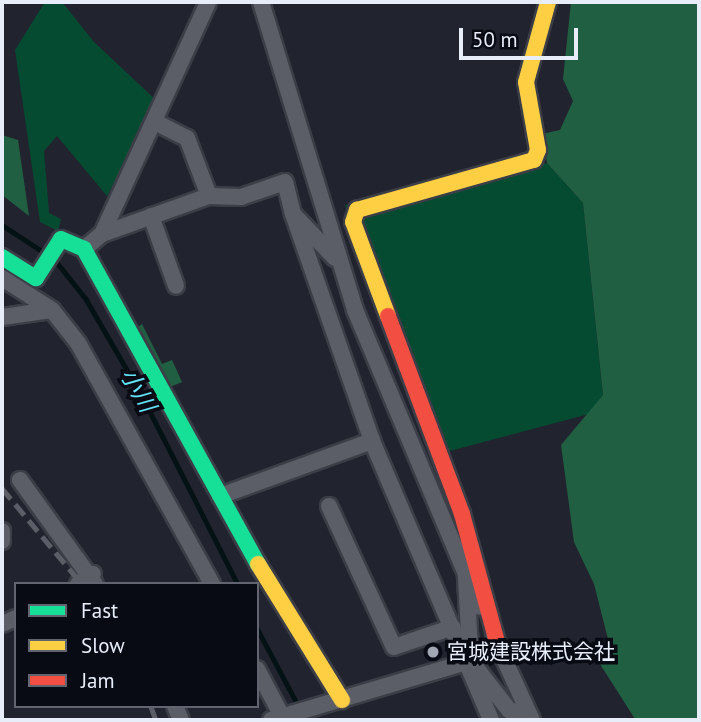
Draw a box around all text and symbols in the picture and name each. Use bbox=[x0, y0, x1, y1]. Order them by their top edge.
scale bar bbox=[463, 14, 582, 58]
text: 50 m bbox=[472, 26, 518, 53]
water label: 小川 bbox=[115, 363, 161, 417]
legend bbox=[14, 582, 259, 708]
text: Fast bbox=[81, 597, 118, 624]
text: Slow bbox=[81, 632, 125, 659]
place label: 宮城建設株式会社 bbox=[447, 639, 615, 665]
marker: 宮城建設株式会社 bbox=[425, 644, 441, 660]
text: Jam bbox=[81, 667, 115, 694]

